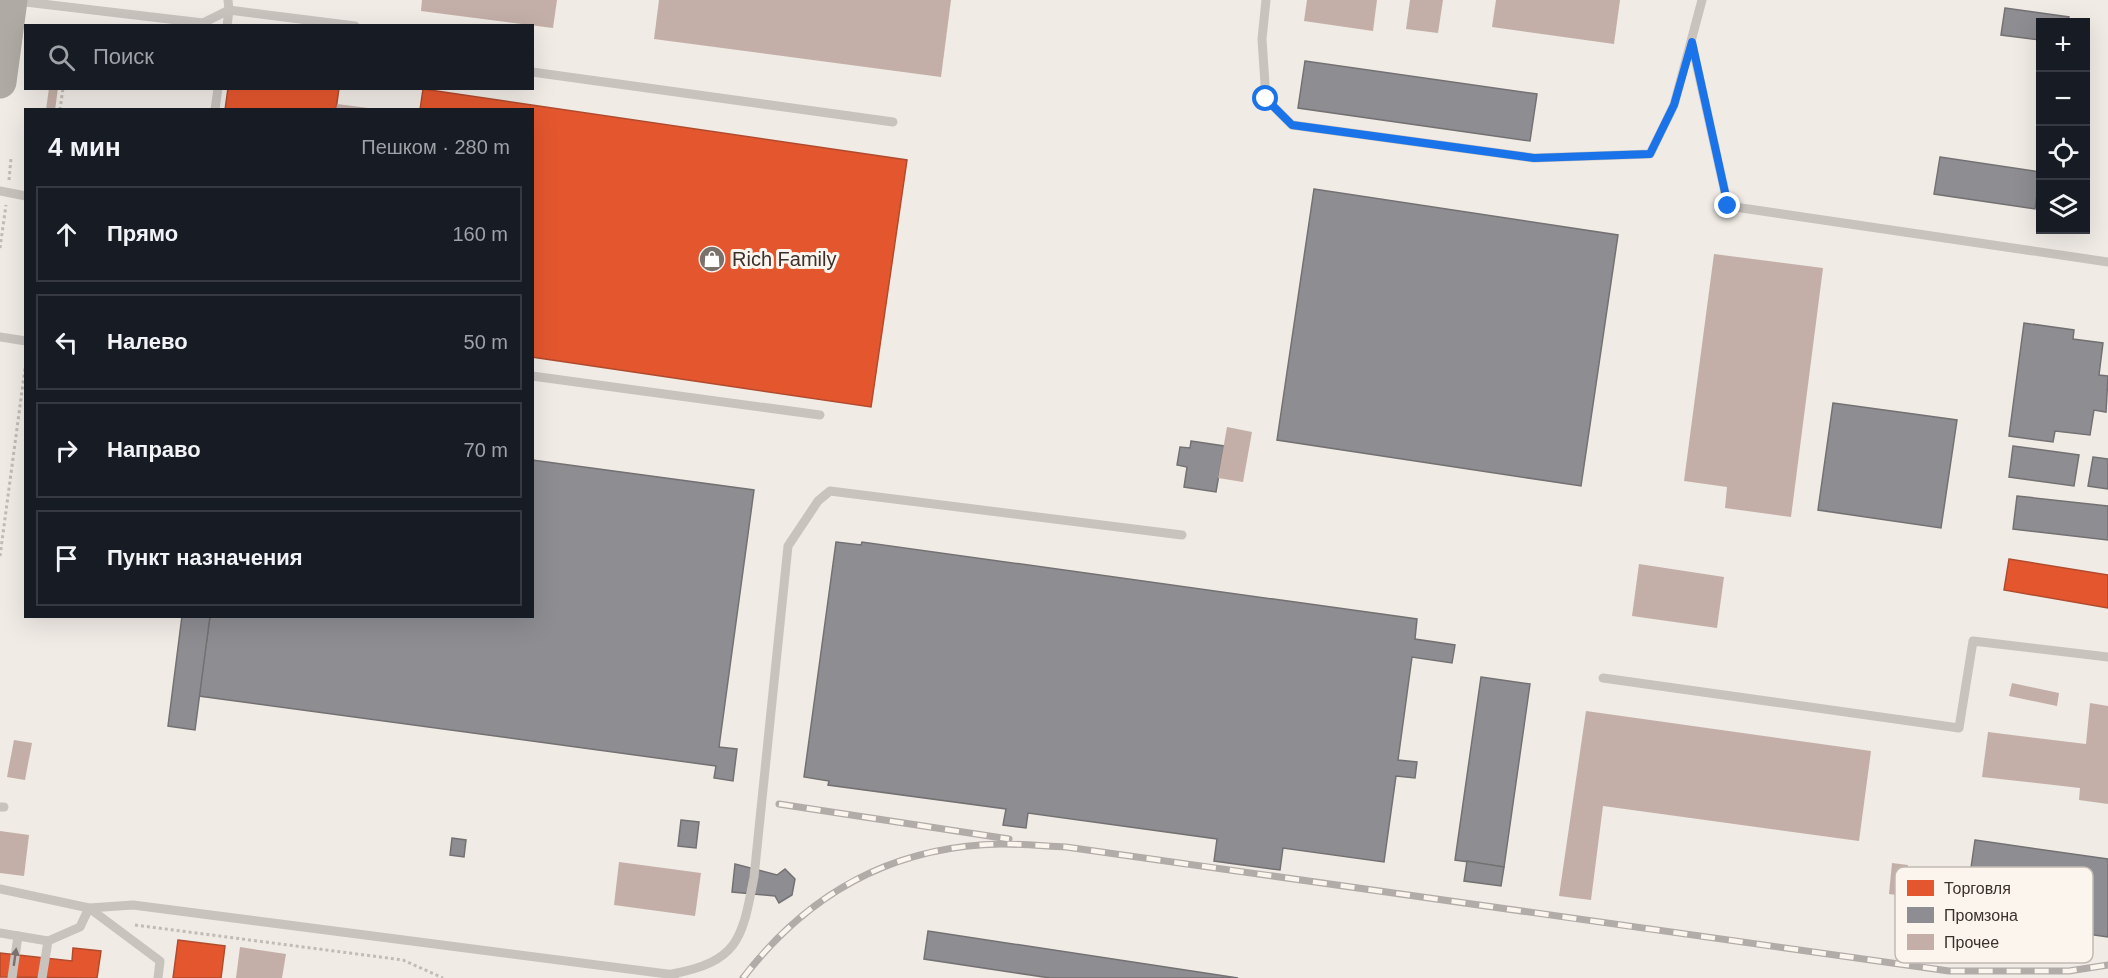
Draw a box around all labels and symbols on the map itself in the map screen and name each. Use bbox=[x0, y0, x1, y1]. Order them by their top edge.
route start bbox=[1252, 85, 1278, 111]
route end bbox=[1714, 192, 1740, 218]
shop icon: Rich Family bbox=[697, 244, 727, 274]
place label: Rich Family bbox=[732, 248, 836, 270]
legend bbox=[1895, 867, 2093, 963]
text: Торговля bbox=[1944, 880, 2011, 897]
text: Промзона bbox=[1944, 907, 2018, 924]
text: Прочее bbox=[1944, 934, 1999, 951]
one-way arrow bbox=[11, 947, 20, 966]

